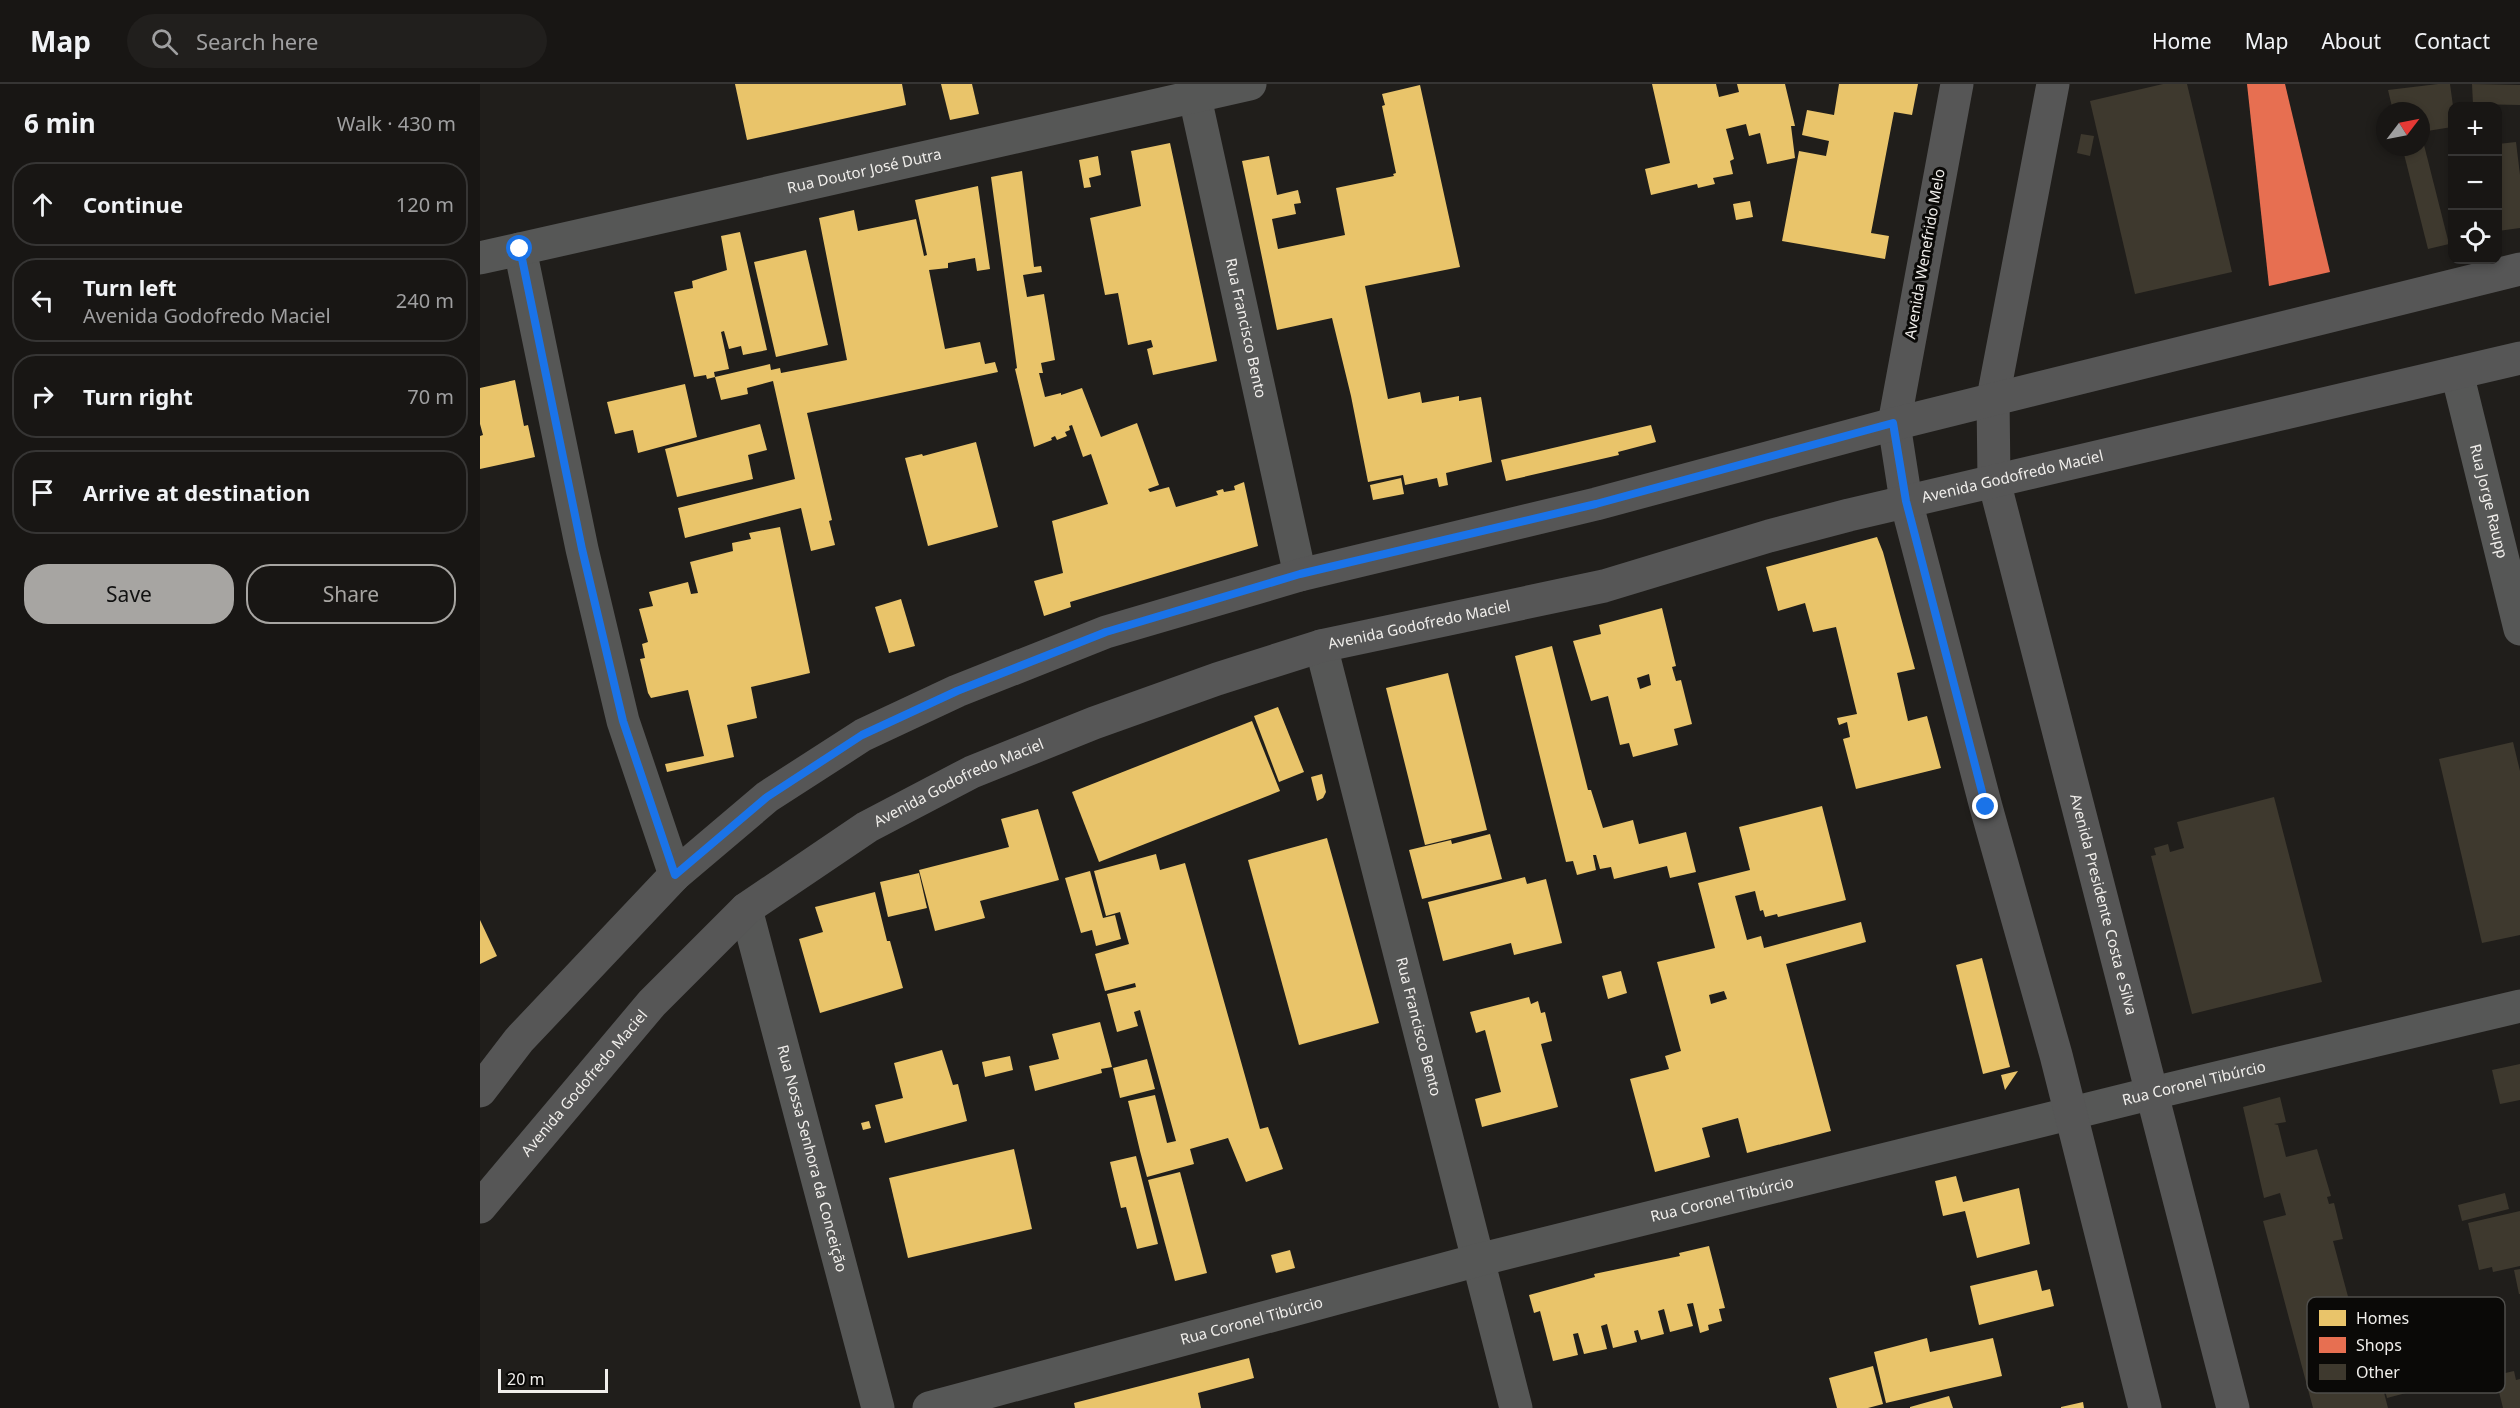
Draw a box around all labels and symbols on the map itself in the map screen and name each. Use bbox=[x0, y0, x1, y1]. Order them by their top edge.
north arrow bbox=[2376, 102, 2430, 156]
street label: Rua Doutor José Dutra bbox=[785, 143, 943, 197]
street label: Avenida Wenefrido Melo bbox=[1899, 167, 1949, 341]
route start bbox=[506, 235, 532, 261]
street label: Rua Francisco Bento bbox=[1222, 256, 1272, 400]
street label: Rua Jorge Raupp bbox=[2466, 442, 2513, 560]
street label: Avenida Godofredo Maciel bbox=[1919, 445, 2105, 507]
street label: Avenida Godofredo Maciel bbox=[1326, 595, 1512, 653]
street label: Avenida Godofredo Maciel bbox=[870, 733, 1046, 831]
street label: Avenida Presidente Costa e Silva bbox=[2066, 792, 2142, 1017]
route end bbox=[1972, 793, 1998, 819]
street label: Rua Francisco Bento bbox=[1392, 955, 1447, 1098]
street label: Avenida Godofredo Maciel bbox=[516, 1005, 651, 1160]
street label: Rua Nossa Senhora da Conceição bbox=[773, 1042, 853, 1274]
street label: Rua Coronel Tibúrcio bbox=[2120, 1056, 2267, 1109]
street label: Rua Coronel Tibúrcio bbox=[1648, 1171, 1795, 1226]
street label: Rua Coronel Tibúrcio bbox=[1178, 1291, 1325, 1349]
legend bbox=[2307, 1297, 2505, 1393]
text: Homes bbox=[2356, 1307, 2409, 1329]
text: Shops bbox=[2356, 1334, 2402, 1356]
text: Other bbox=[2356, 1361, 2400, 1383]
scale bar bbox=[498, 1366, 608, 1394]

